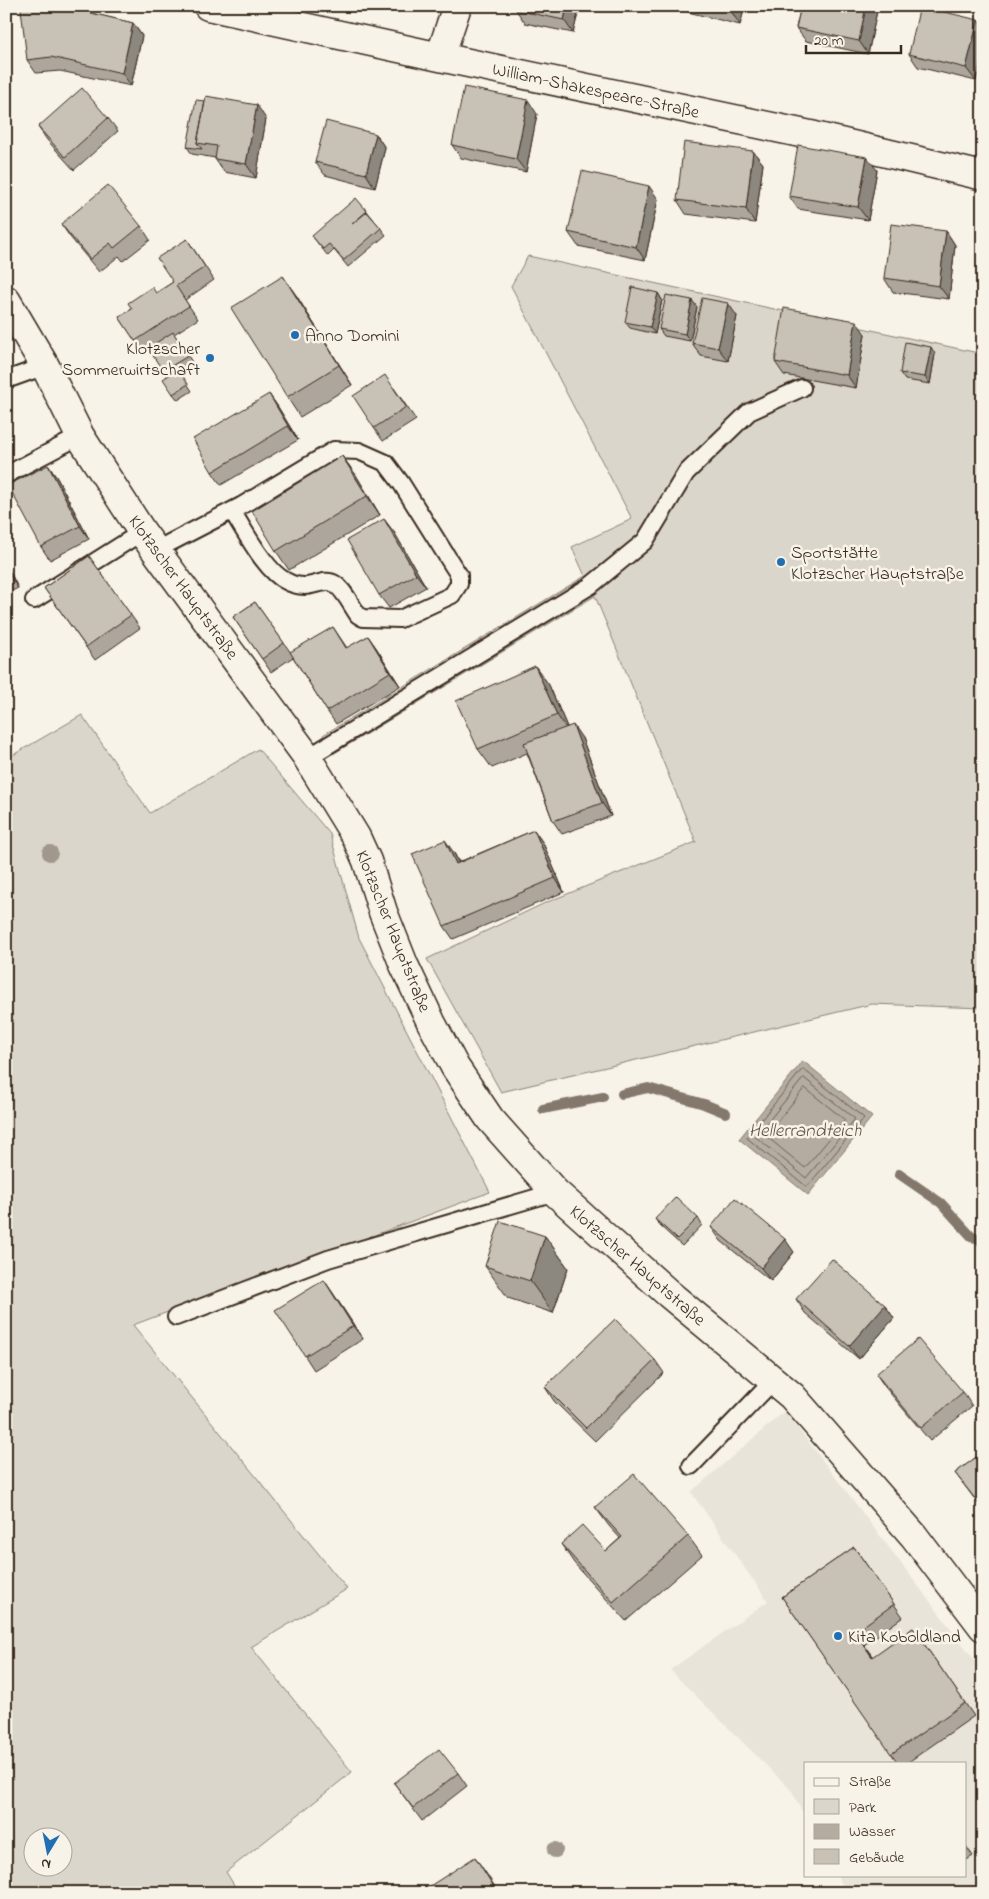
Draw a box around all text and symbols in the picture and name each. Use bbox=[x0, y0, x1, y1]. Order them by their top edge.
scale bar bbox=[806, 22, 902, 54]
text: 20 m bbox=[814, 30, 844, 52]
street label: William-Shakespeare-Straße bbox=[490, 57, 702, 127]
place label: Anno Domini bbox=[305, 324, 400, 350]
marker: Anno Domini bbox=[289, 329, 301, 341]
place label: Klotzscher Sommerwirtschaft bbox=[62, 337, 200, 384]
marker: Klotzscher Sommerwirtschaft bbox=[204, 352, 216, 364]
street label: Klotzscher Hauptstraße bbox=[121, 511, 244, 666]
place label: Sportstätte Klotzscher Hauptstraße bbox=[791, 541, 965, 588]
marker: Sportstätte Klotzscher Hauptstraße bbox=[775, 556, 787, 568]
street label: Klotzscher Hauptstraße bbox=[348, 847, 437, 1018]
water label: Hellerrandteich bbox=[749, 1118, 862, 1145]
street label: Klotzscher Hauptstraße bbox=[563, 1200, 711, 1334]
place label: Kita Koboldland bbox=[848, 1625, 961, 1651]
marker: Kita Koboldland bbox=[832, 1630, 844, 1642]
legend bbox=[804, 1762, 966, 1876]
text: Straße bbox=[849, 1771, 891, 1793]
text: Park bbox=[849, 1797, 877, 1819]
text: Wasser bbox=[849, 1821, 896, 1843]
north arrow bbox=[22, 1826, 72, 1876]
text: Gebäude bbox=[849, 1847, 905, 1869]
text: N bbox=[40, 1852, 52, 1874]

